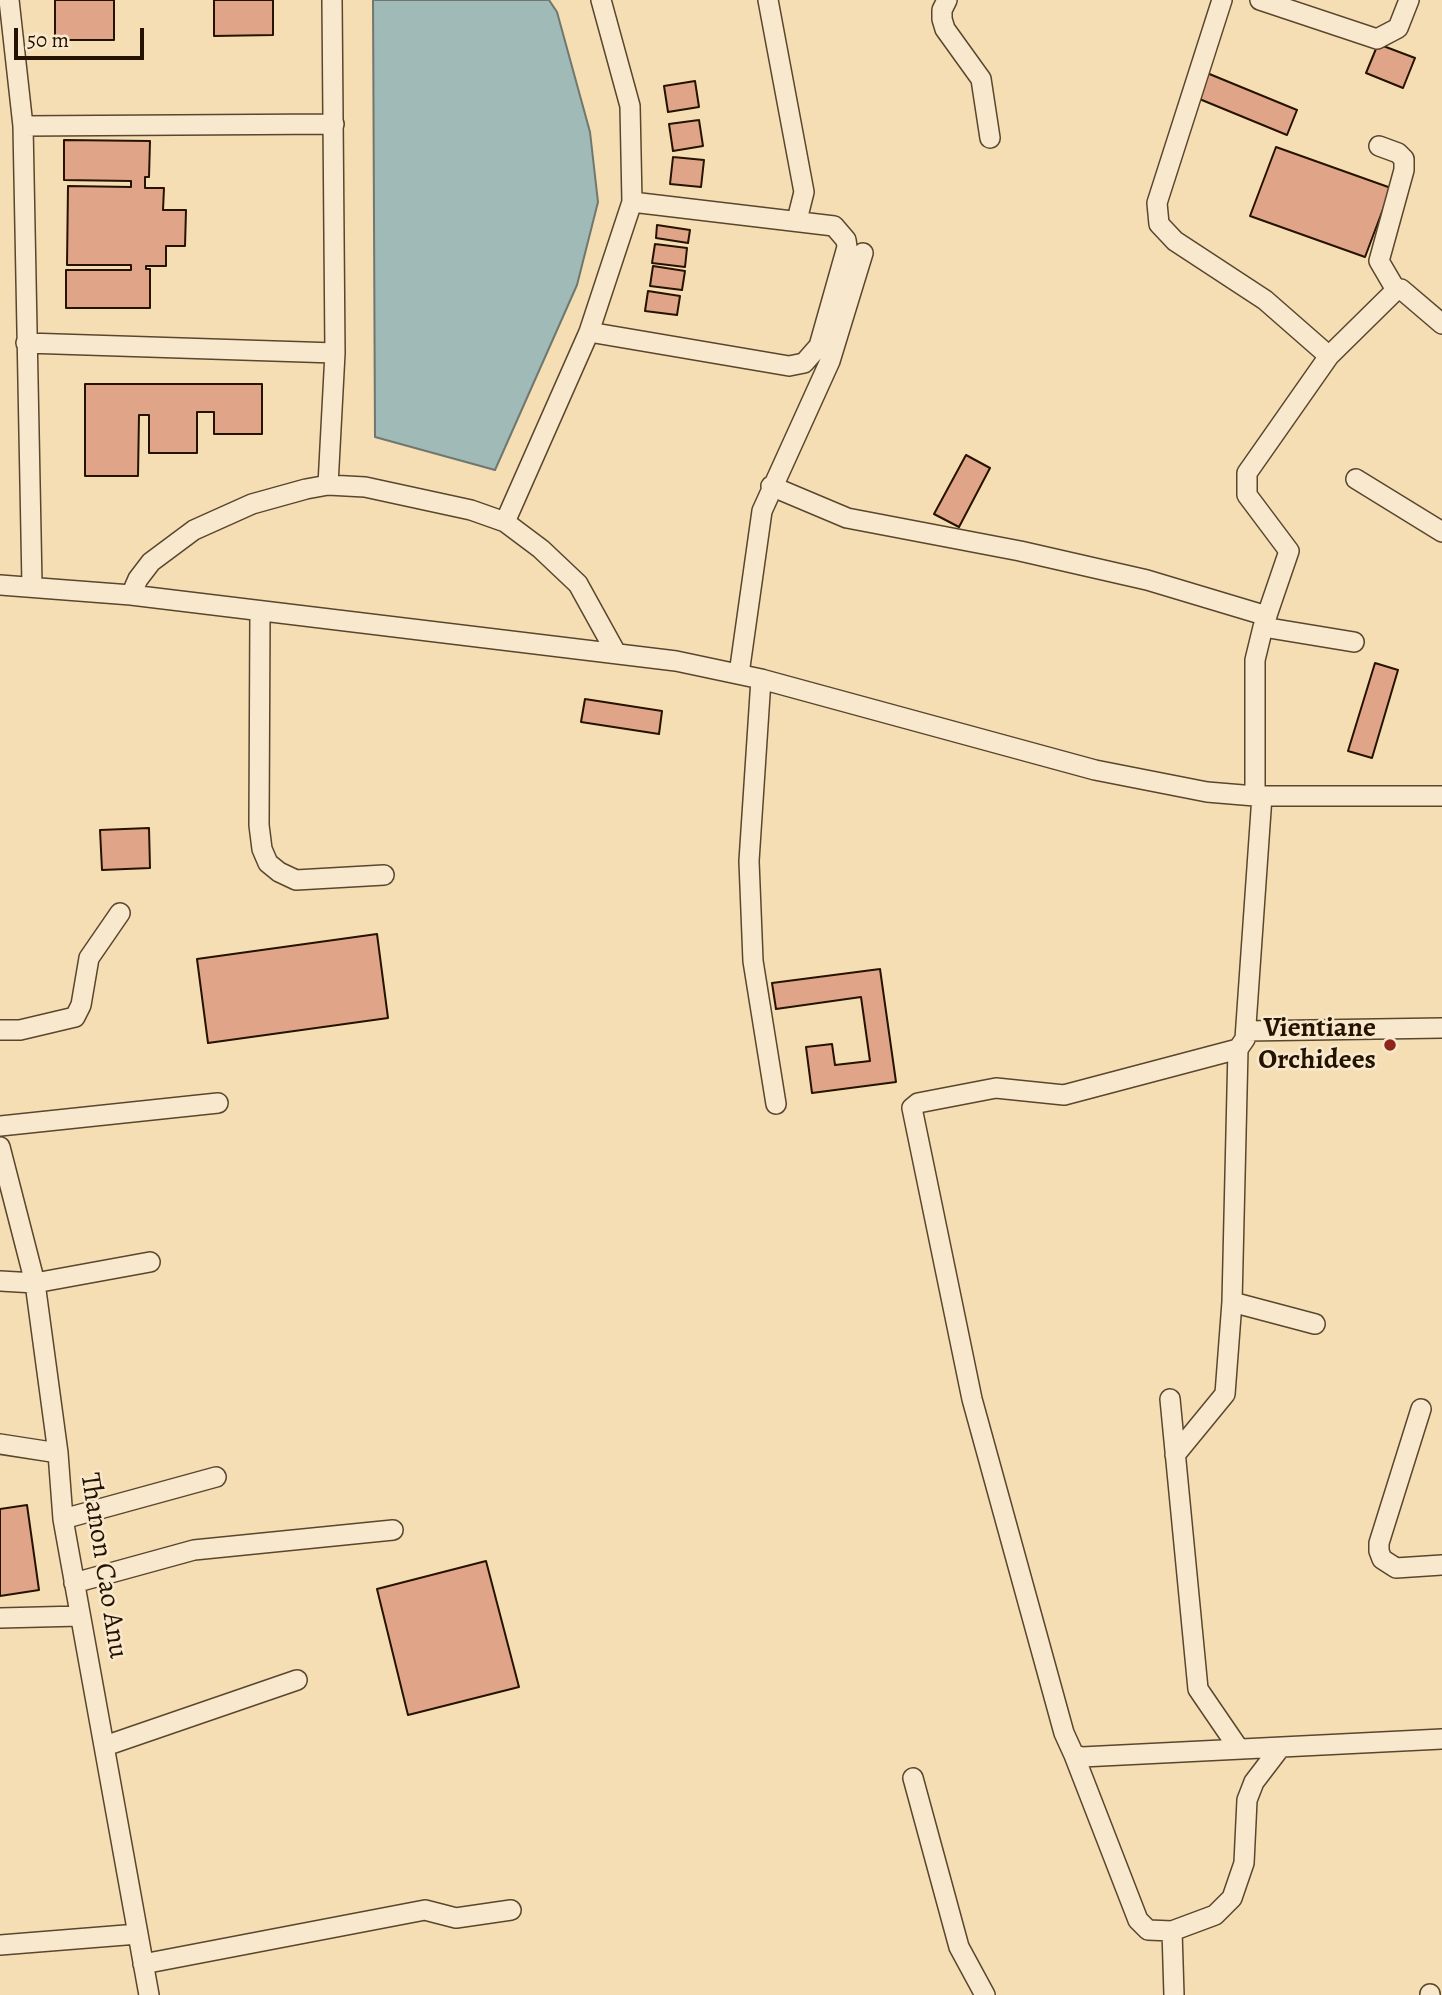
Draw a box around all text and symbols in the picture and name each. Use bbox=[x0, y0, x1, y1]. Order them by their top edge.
scale bar bbox=[18, 14, 147, 58]
text: 50 m bbox=[27, 26, 69, 54]
place label: Vientiane Orchidees bbox=[1258, 1012, 1376, 1078]
marker: Vientiane Orchidees bbox=[1382, 1037, 1398, 1053]
street label: Thanon Cao Anu bbox=[72, 1471, 134, 1661]

